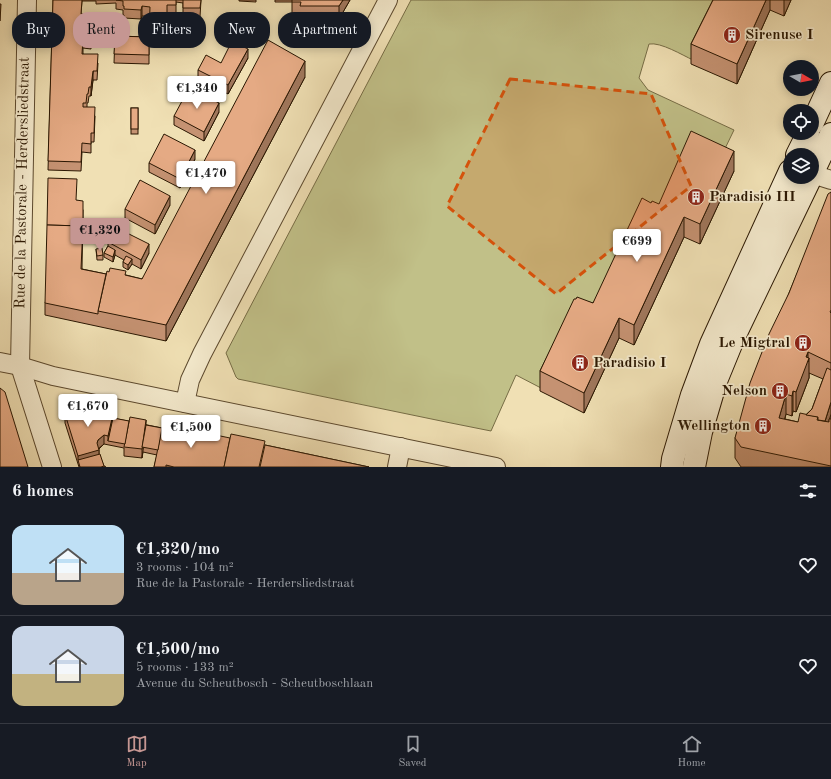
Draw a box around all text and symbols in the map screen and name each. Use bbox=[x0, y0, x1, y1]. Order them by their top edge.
chip: Buy bbox=[12, 12, 65, 48]
chip: Rent bbox=[73, 12, 130, 48]
chip: Filters bbox=[138, 12, 206, 48]
chip: New bbox=[214, 12, 270, 48]
chip: Apartment bbox=[278, 12, 371, 48]
building icon: Sirenuse I bbox=[722, 25, 742, 45]
place label: Sirenuse I bbox=[745, 28, 813, 43]
street label: Rue de la Pastorale - Herdersliedstraat bbox=[13, 57, 33, 309]
north arrow bbox=[783, 60, 819, 96]
map controls bbox=[783, 60, 819, 184]
pin: €1,340 bbox=[164, 76, 230, 110]
text: €1,340 bbox=[176, 82, 218, 95]
button: locate bbox=[783, 104, 819, 140]
button: layers bbox=[783, 148, 819, 184]
pin: €1,470 bbox=[173, 161, 239, 195]
text: €1,470 bbox=[185, 167, 227, 180]
building icon: Paradisio III bbox=[686, 187, 706, 207]
place label: Paradisio III bbox=[709, 190, 796, 205]
pin: €1,320 bbox=[67, 218, 133, 252]
text: €1,320 bbox=[79, 224, 121, 237]
pin: €699 bbox=[613, 229, 661, 263]
text: €699 bbox=[622, 235, 652, 248]
building icon: Le Migtral bbox=[793, 333, 813, 353]
place label: Le Migtral bbox=[718, 336, 790, 351]
building icon: Paradisio I bbox=[570, 353, 590, 373]
place label: Paradisio I bbox=[593, 356, 666, 371]
building icon: Nelson bbox=[770, 381, 790, 401]
place label: Nelson bbox=[721, 384, 767, 399]
pin: €1,670 bbox=[55, 394, 121, 428]
text: €1,670 bbox=[67, 400, 109, 413]
pin: €1,500 bbox=[158, 415, 224, 449]
building icon: Wellington bbox=[753, 416, 773, 436]
place label: Wellington bbox=[677, 419, 750, 434]
text: €1,500 bbox=[170, 421, 212, 434]
icon: filters bbox=[797, 480, 819, 502]
text: 6 homes bbox=[12, 483, 74, 500]
icon: home bbox=[44, 541, 92, 589]
text: €1,320/mo bbox=[136, 541, 220, 558]
icon: heart bbox=[797, 554, 819, 576]
text: 3 rooms · 104 m² bbox=[136, 561, 234, 574]
text: Rue de la Pastorale - Herdersliedstraat bbox=[136, 577, 355, 590]
text: €1,500/mo bbox=[136, 641, 220, 658]
icon: home bbox=[44, 642, 92, 690]
icon: heart bbox=[797, 655, 819, 677]
text: 5 rooms · 133 m² bbox=[136, 661, 234, 674]
text: Avenue du Scheutbosch - Scheutboschlaan bbox=[136, 677, 373, 690]
tab: Map bbox=[126, 733, 148, 771]
tab: Saved bbox=[399, 733, 427, 771]
tab: Home bbox=[678, 733, 705, 771]

